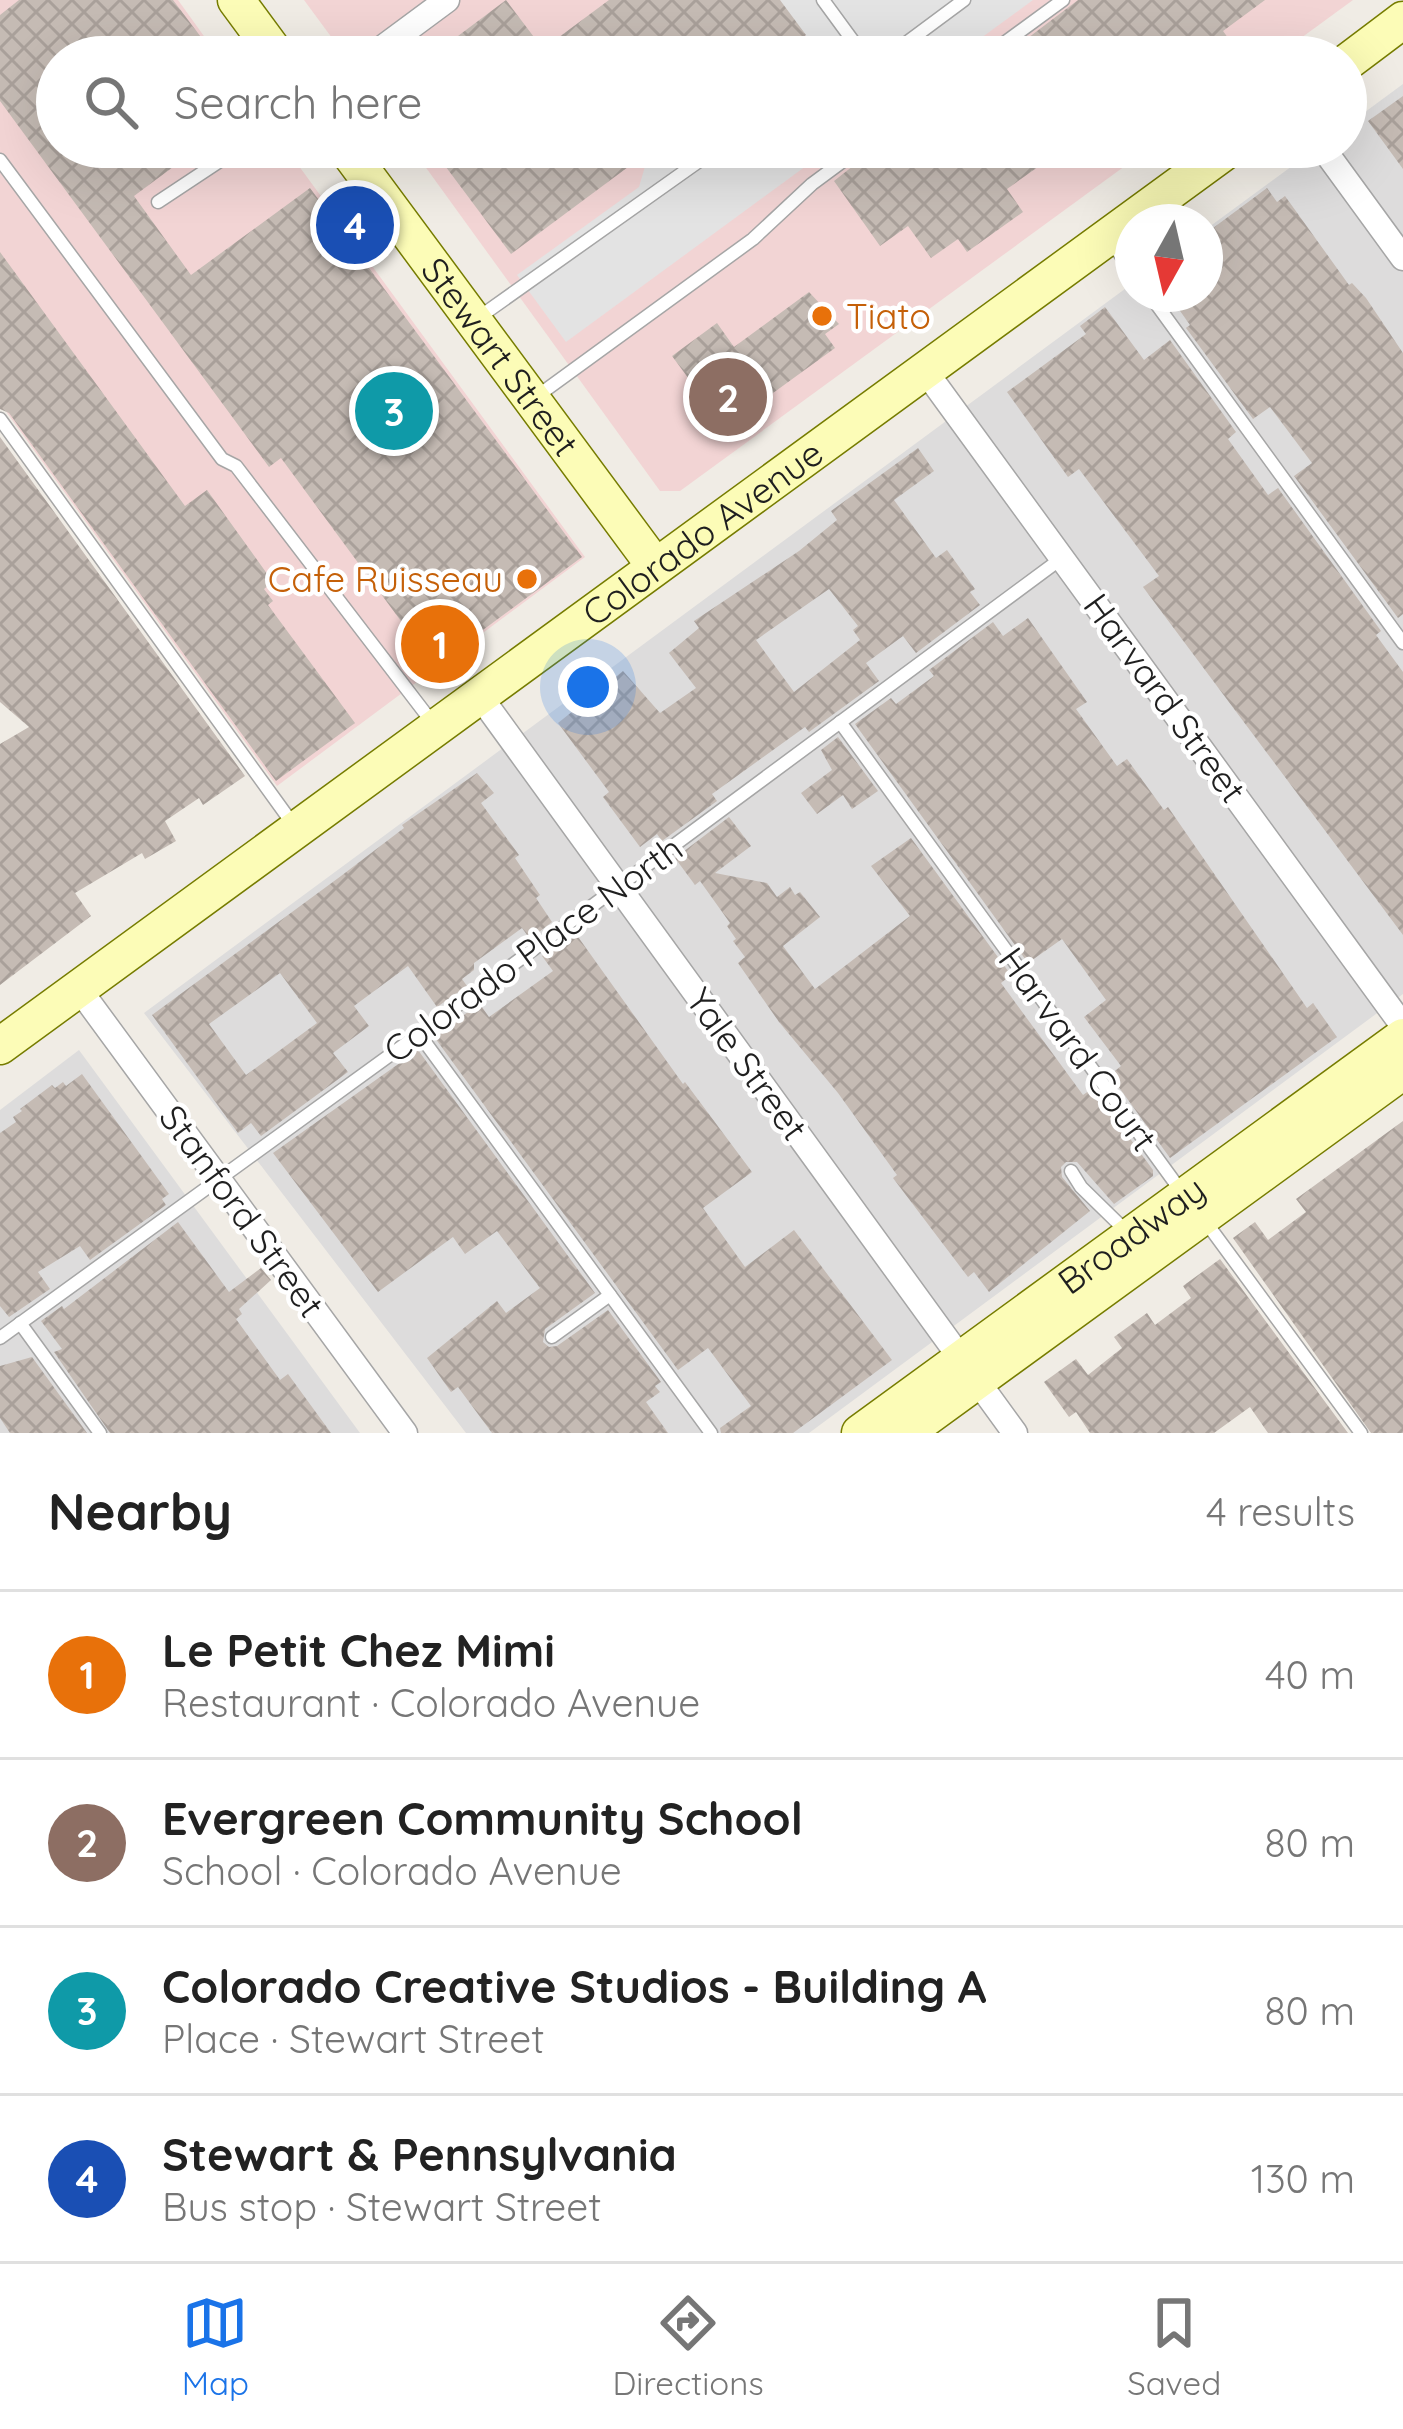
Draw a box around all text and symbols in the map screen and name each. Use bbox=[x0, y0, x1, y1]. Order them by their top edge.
search box bbox=[36, 36, 1367, 168]
icon: search bbox=[78, 69, 144, 135]
text: Search here bbox=[174, 74, 422, 130]
pin: 4 bbox=[316, 180, 394, 270]
north arrow bbox=[1115, 204, 1223, 312]
street label: Stewart Street bbox=[412, 248, 589, 465]
place label: Tiato bbox=[846, 293, 931, 338]
marker: Tiato bbox=[809, 303, 835, 329]
pin: 2 bbox=[689, 352, 767, 442]
pin: 3 bbox=[355, 366, 433, 456]
street label: Colorado Avenue bbox=[573, 430, 831, 635]
place label: Cafe Ruisseau bbox=[268, 556, 503, 601]
marker: Cafe Ruisseau bbox=[514, 566, 540, 592]
street label: Harvard Street bbox=[1075, 584, 1256, 811]
pin: 1 bbox=[401, 599, 479, 689]
your location bbox=[558, 657, 618, 717]
street label: Colorado Place North bbox=[375, 825, 691, 1072]
street label: Harvard Court bbox=[989, 938, 1167, 1159]
street label: Yale Street bbox=[677, 979, 818, 1149]
street label: Stanford Street bbox=[150, 1096, 335, 1326]
street label: Broadway bbox=[1049, 1166, 1214, 1303]
text: Nearby bbox=[48, 1479, 232, 1543]
text: 4 results bbox=[1206, 1487, 1355, 1536]
text: Le Petit Chez Mimi bbox=[162, 1622, 555, 1678]
text: 1 bbox=[79, 1650, 95, 1699]
text: 40 m bbox=[1265, 1650, 1355, 1699]
text: Restaurant · Colorado Avenue bbox=[162, 1678, 700, 1727]
text: Evergreen Community School bbox=[162, 1790, 803, 1846]
text: 2 bbox=[76, 1818, 98, 1867]
text: 80 m bbox=[1265, 1818, 1355, 1867]
text: School · Colorado Avenue bbox=[162, 1846, 622, 1895]
text: Colorado Creative Studios - Building A bbox=[162, 1958, 987, 2014]
text: 3 bbox=[77, 1986, 97, 2035]
text: 80 m bbox=[1265, 1986, 1355, 2035]
text: Place · Stewart Street bbox=[162, 2014, 545, 2063]
text: Stewart & Pennsylvania bbox=[162, 2126, 677, 2182]
text: 4 bbox=[76, 2154, 98, 2203]
text: 130 m bbox=[1251, 2154, 1355, 2203]
text: Bus stop · Stewart Street bbox=[162, 2182, 602, 2231]
tab: Map bbox=[182, 2290, 249, 2403]
tab: Directions bbox=[612, 2290, 764, 2403]
tab: Saved bbox=[1127, 2290, 1221, 2403]

